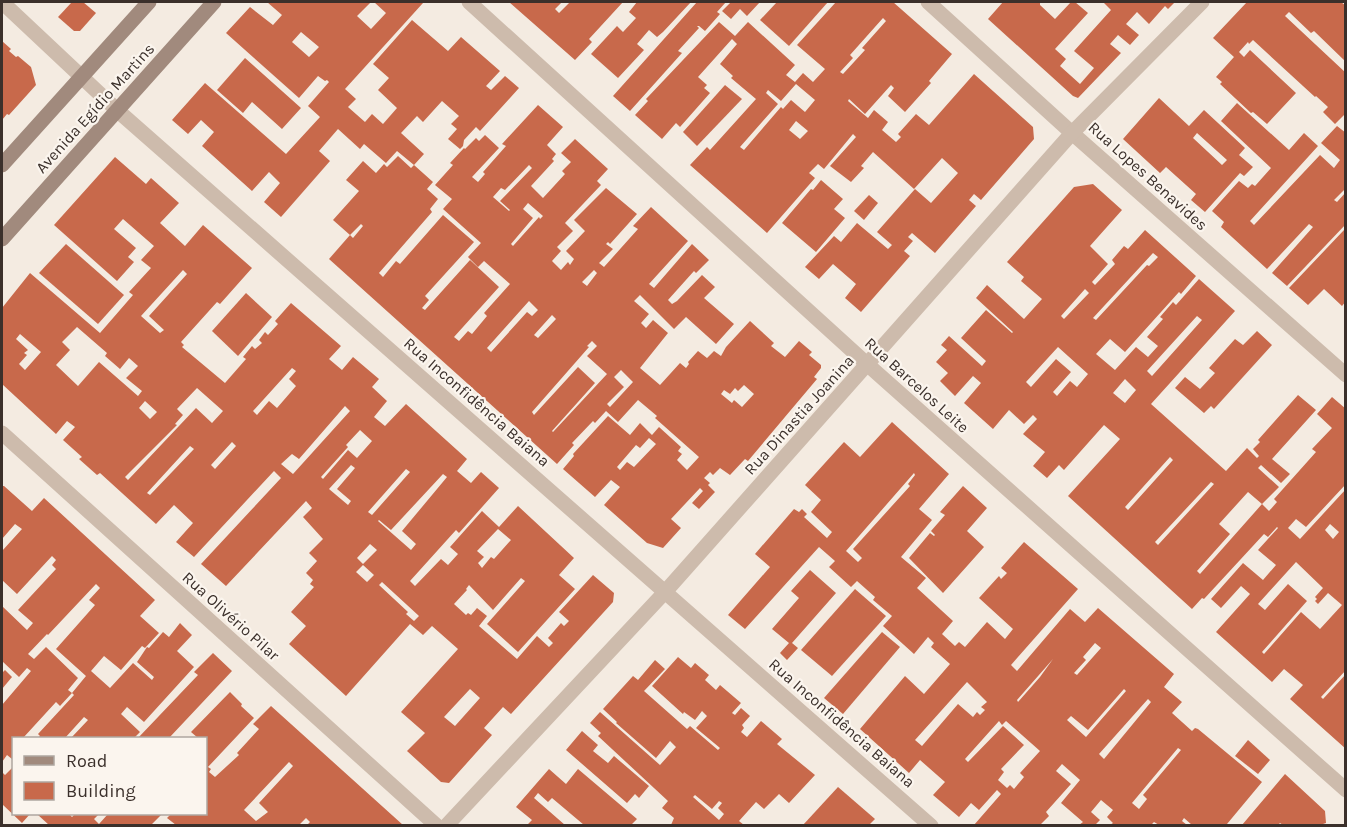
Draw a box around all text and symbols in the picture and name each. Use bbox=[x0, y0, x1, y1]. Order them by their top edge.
street label: Avenida Egídio Martins bbox=[32, 39, 158, 177]
street label: Rua Lopes Benavides bbox=[1085, 118, 1211, 234]
street label: Rua Barcelos Leite bbox=[861, 333, 973, 437]
street label: Rua Inconfidência Baiana bbox=[400, 334, 554, 470]
street label: Rua Dinastia Joanina bbox=[740, 351, 858, 479]
street label: Rua Olivério Pilar bbox=[179, 568, 283, 665]
street label: Rua Inconfidência Baiana bbox=[765, 655, 919, 791]
legend bbox=[12, 737, 207, 815]
text: Road bbox=[66, 750, 107, 772]
text: Building bbox=[66, 780, 136, 802]

